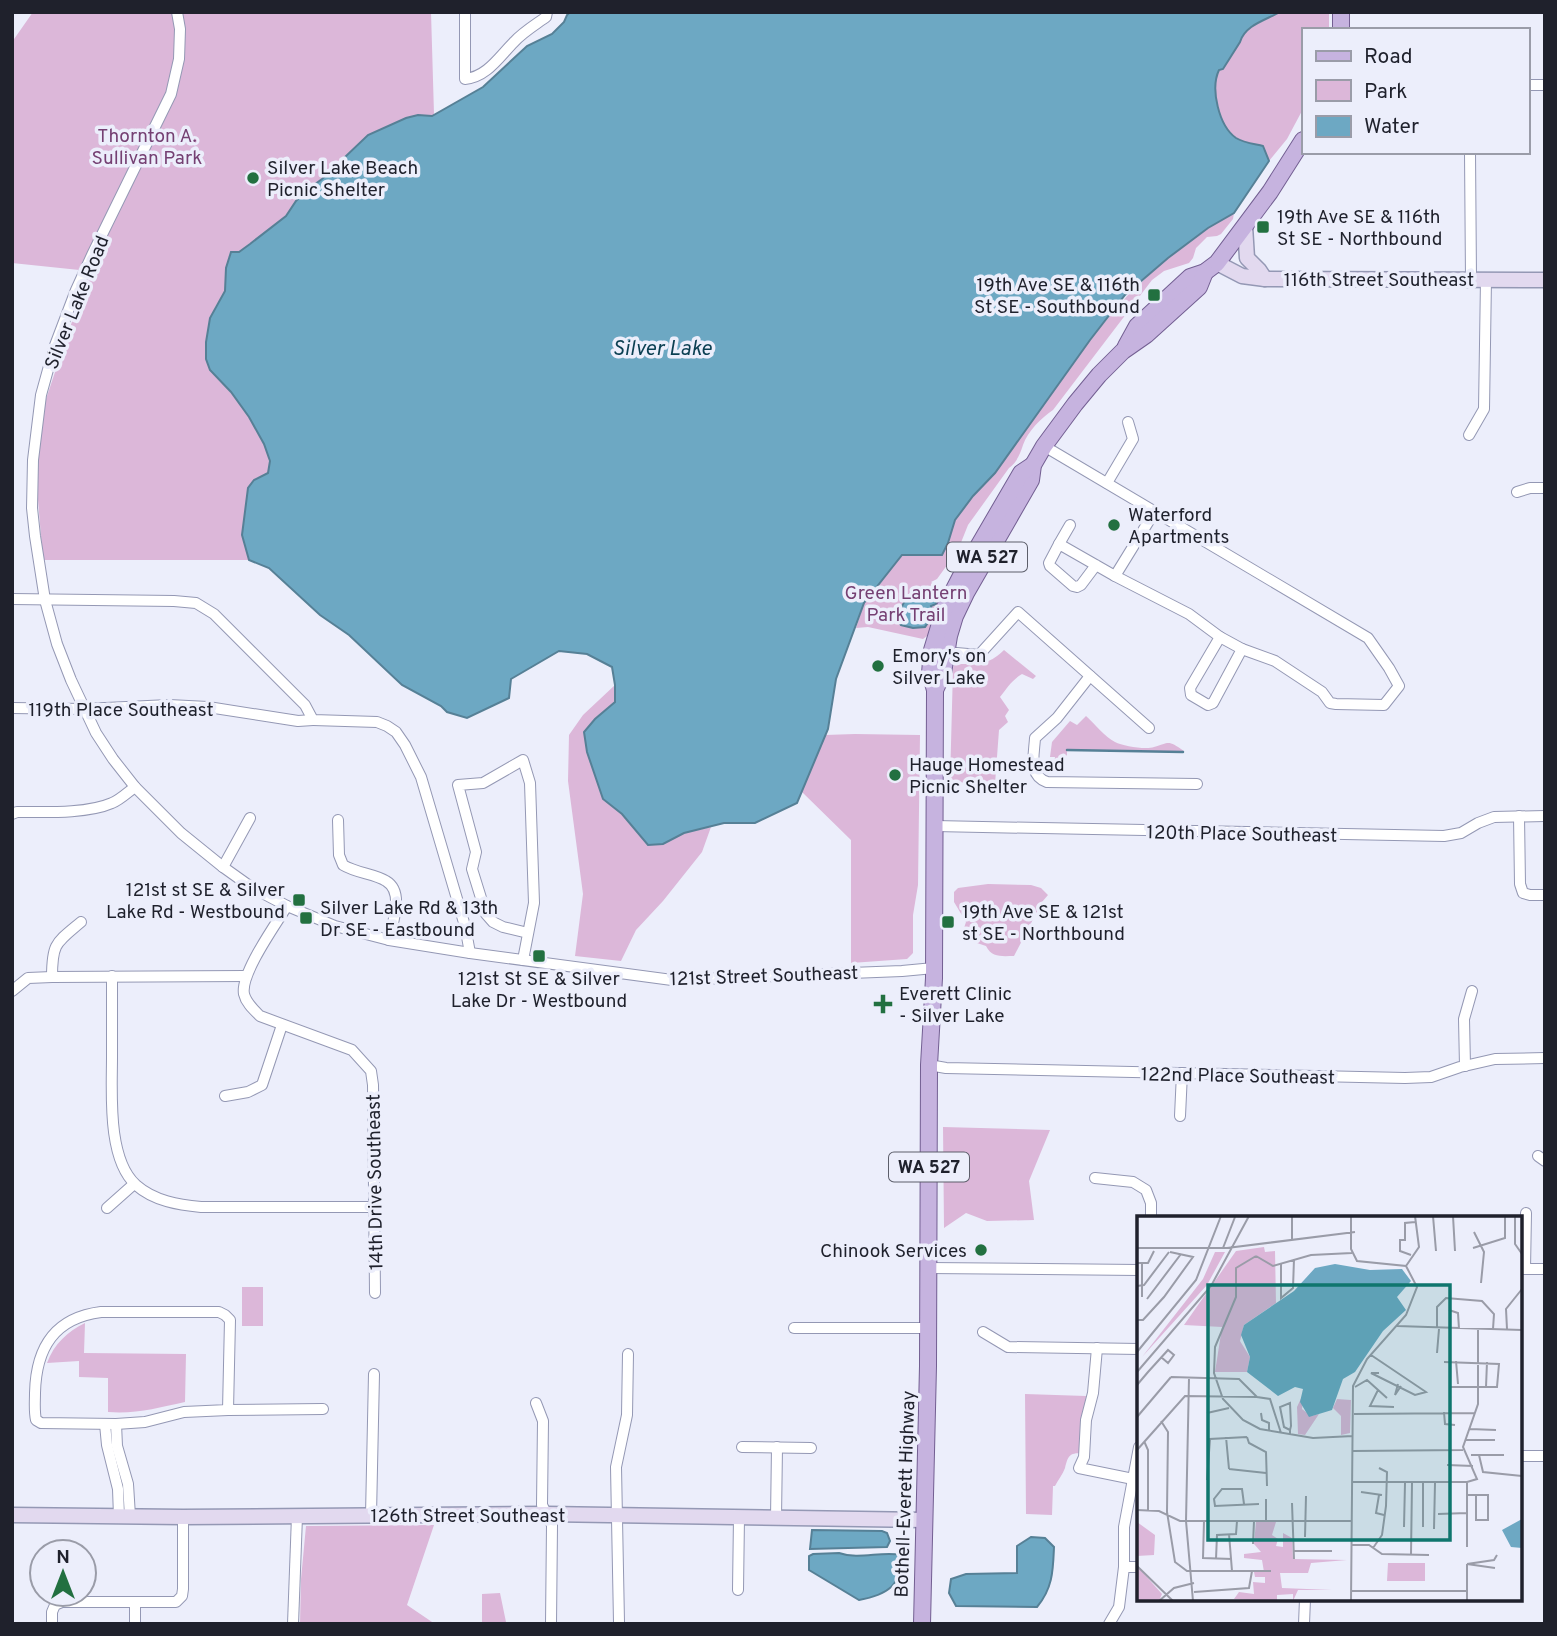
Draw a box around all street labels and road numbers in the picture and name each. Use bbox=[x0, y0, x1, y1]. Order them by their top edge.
street label: Silver Lake Road bbox=[40, 232, 116, 373]
street label: 116th Street Southeast bbox=[1284, 269, 1474, 293]
road number: WA 527 bbox=[947, 542, 1027, 572]
street label: 119th Place Southeast bbox=[28, 699, 214, 723]
street label: 120th Place Southeast bbox=[1146, 821, 1337, 849]
street label: 121st Street Southeast bbox=[669, 962, 859, 992]
street label: 122nd Place Southeast bbox=[1141, 1063, 1335, 1091]
street label: 14th Drive Southeast bbox=[362, 1094, 390, 1270]
road number: WA 527 bbox=[889, 1152, 969, 1182]
street label: Bothell-Everett Highway bbox=[890, 1390, 922, 1598]
street label: 126th Street Southeast bbox=[371, 1505, 565, 1529]

